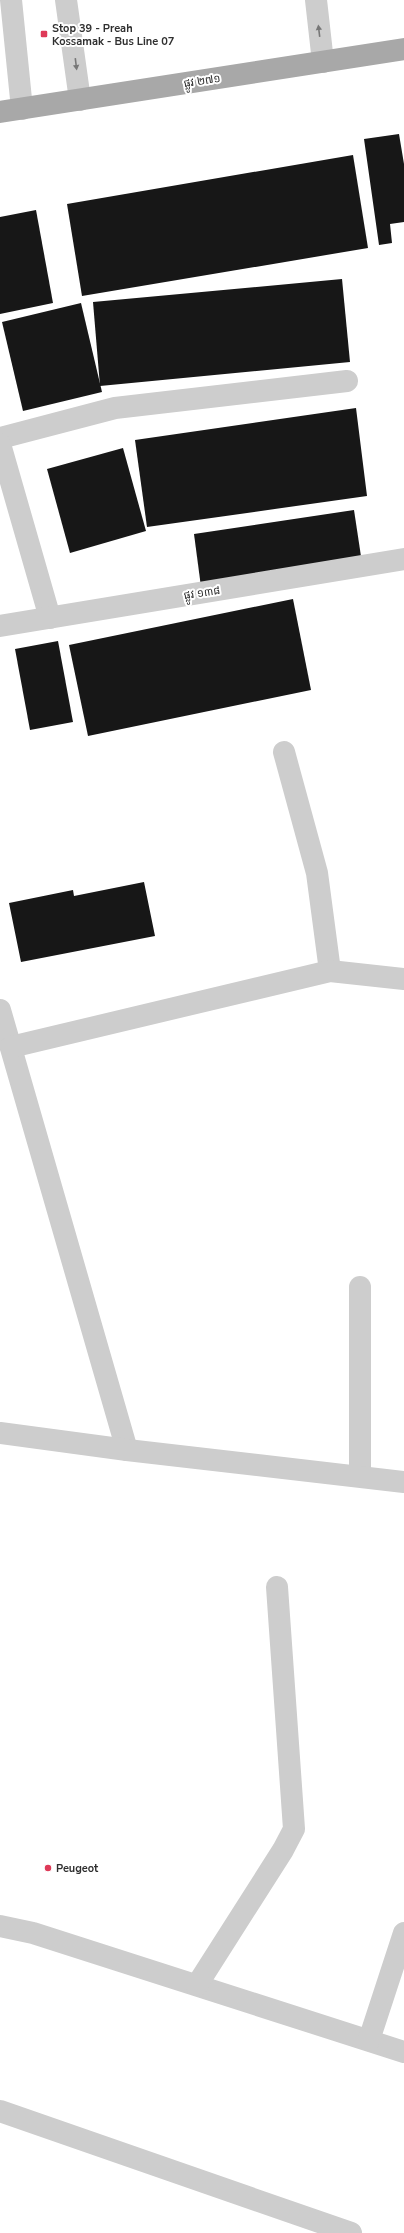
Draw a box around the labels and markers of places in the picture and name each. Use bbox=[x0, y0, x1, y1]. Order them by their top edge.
place label: Stop 39 - Preah Kossamak - Bus Line 07 bbox=[52, 21, 174, 49]
marker: Stop 39 - Preah Kossamak - Bus Line 07 bbox=[39, 29, 49, 39]
place label: Peugeot bbox=[56, 1861, 99, 1876]
marker: Peugeot bbox=[43, 1863, 53, 1873]

